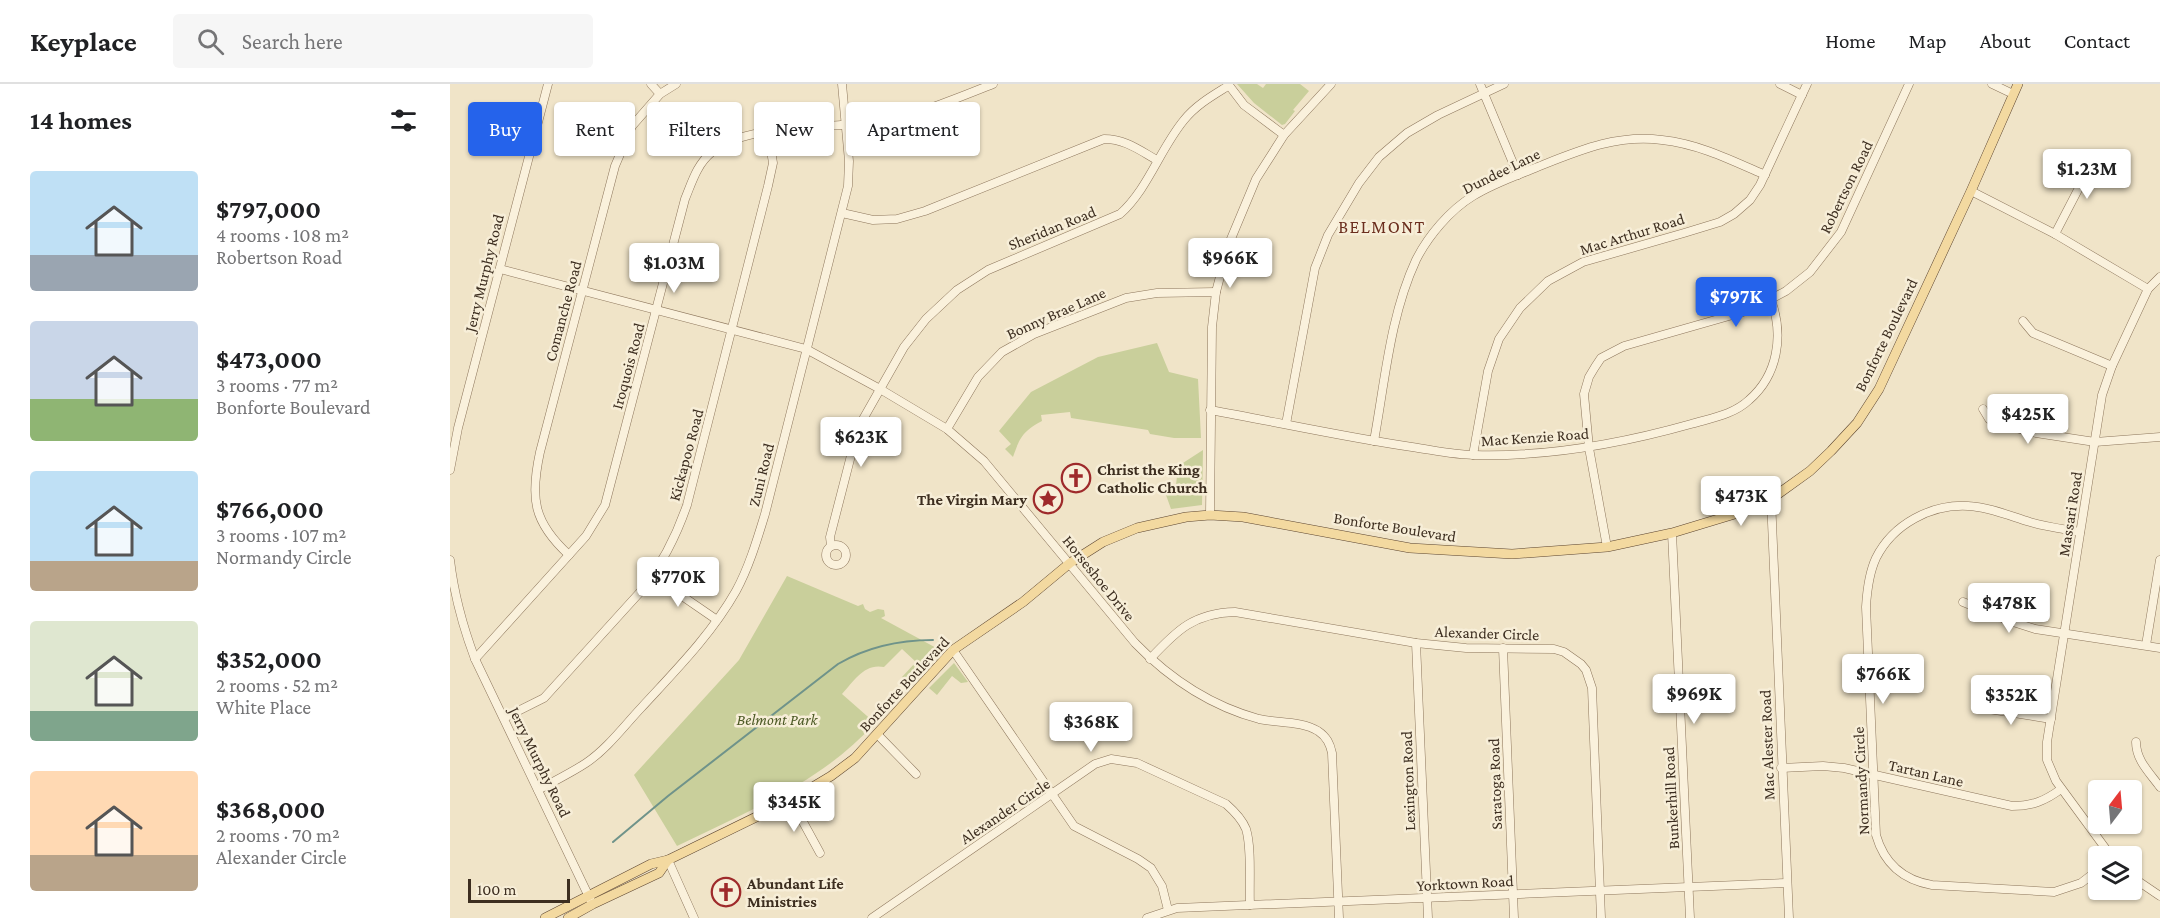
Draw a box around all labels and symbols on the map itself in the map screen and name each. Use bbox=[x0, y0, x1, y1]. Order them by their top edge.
street label: Robertson Road bbox=[1816, 137, 1876, 236]
street label: Dundee Lane bbox=[1459, 145, 1543, 197]
pin: $1.23M bbox=[2038, 149, 2136, 200]
street label: Sheridan Road bbox=[1006, 203, 1099, 253]
street label: Mac Arthur Road bbox=[1578, 210, 1687, 258]
street label: Jerry Murphy Road bbox=[461, 212, 508, 336]
district label: BELMONT bbox=[1338, 217, 1426, 237]
pin: $966K bbox=[1188, 238, 1272, 289]
pin: $1.03M bbox=[625, 243, 723, 294]
street label: Comanche Road bbox=[541, 258, 585, 363]
street label: Bonforte Boulevard bbox=[1851, 275, 1921, 394]
pin: $797K bbox=[1694, 277, 1778, 328]
street label: Bonny Brae Lane bbox=[1004, 284, 1109, 343]
street label: Iroquois Road bbox=[608, 320, 649, 411]
pin: $425K bbox=[1986, 394, 2070, 445]
street label: Kickapoo Road bbox=[666, 407, 708, 503]
pin: $623K bbox=[819, 417, 903, 468]
street label: Mac Kenzie Road bbox=[1480, 425, 1590, 449]
street label: Zuni Road bbox=[745, 441, 777, 509]
place label: Christ the King Catholic Church bbox=[1097, 461, 1208, 496]
church icon: Christ the King Catholic Church bbox=[1060, 462, 1092, 494]
street label: Massari Road bbox=[2055, 470, 2085, 558]
pin: $473K bbox=[1699, 476, 1783, 527]
place icon: The Virgin Mary bbox=[1032, 483, 1064, 515]
place label: The Virgin Mary bbox=[917, 491, 1027, 508]
street label: Bonforte Boulevard bbox=[1333, 509, 1458, 545]
street label: Horseshoe Drive bbox=[1059, 532, 1139, 624]
pin: $770K bbox=[636, 557, 720, 608]
pin: $478K bbox=[1967, 583, 2051, 634]
street label: Alexander Circle bbox=[1435, 623, 1539, 643]
street label: Bonforte Boulevard bbox=[856, 633, 953, 735]
pin: $766K bbox=[1841, 654, 1925, 705]
pin: $969K bbox=[1652, 674, 1736, 725]
pin: $352K bbox=[1969, 675, 2053, 726]
street label: Mac Alester Road bbox=[1757, 689, 1777, 800]
street label: Jerry Murphy Road bbox=[504, 702, 574, 821]
pin: $368K bbox=[1049, 702, 1133, 753]
park label: Belmont Park bbox=[737, 711, 818, 728]
street label: Normandy Circle bbox=[1850, 726, 1873, 836]
street label: Lexington Road bbox=[1398, 730, 1419, 831]
street label: Saratoga Road bbox=[1485, 737, 1506, 830]
street label: Bunkerhill Road bbox=[1660, 746, 1682, 850]
street label: Tartan Lane bbox=[1887, 756, 1965, 790]
street label: Alexander Circle bbox=[957, 775, 1053, 847]
north arrow bbox=[2088, 780, 2142, 834]
pin: $345K bbox=[752, 782, 836, 833]
street label: Yorktown Road bbox=[1416, 872, 1515, 894]
place label: Abundant Life Ministries bbox=[746, 875, 844, 910]
scale bar bbox=[468, 876, 570, 904]
church icon: Abundant Life Ministries bbox=[710, 876, 742, 908]

